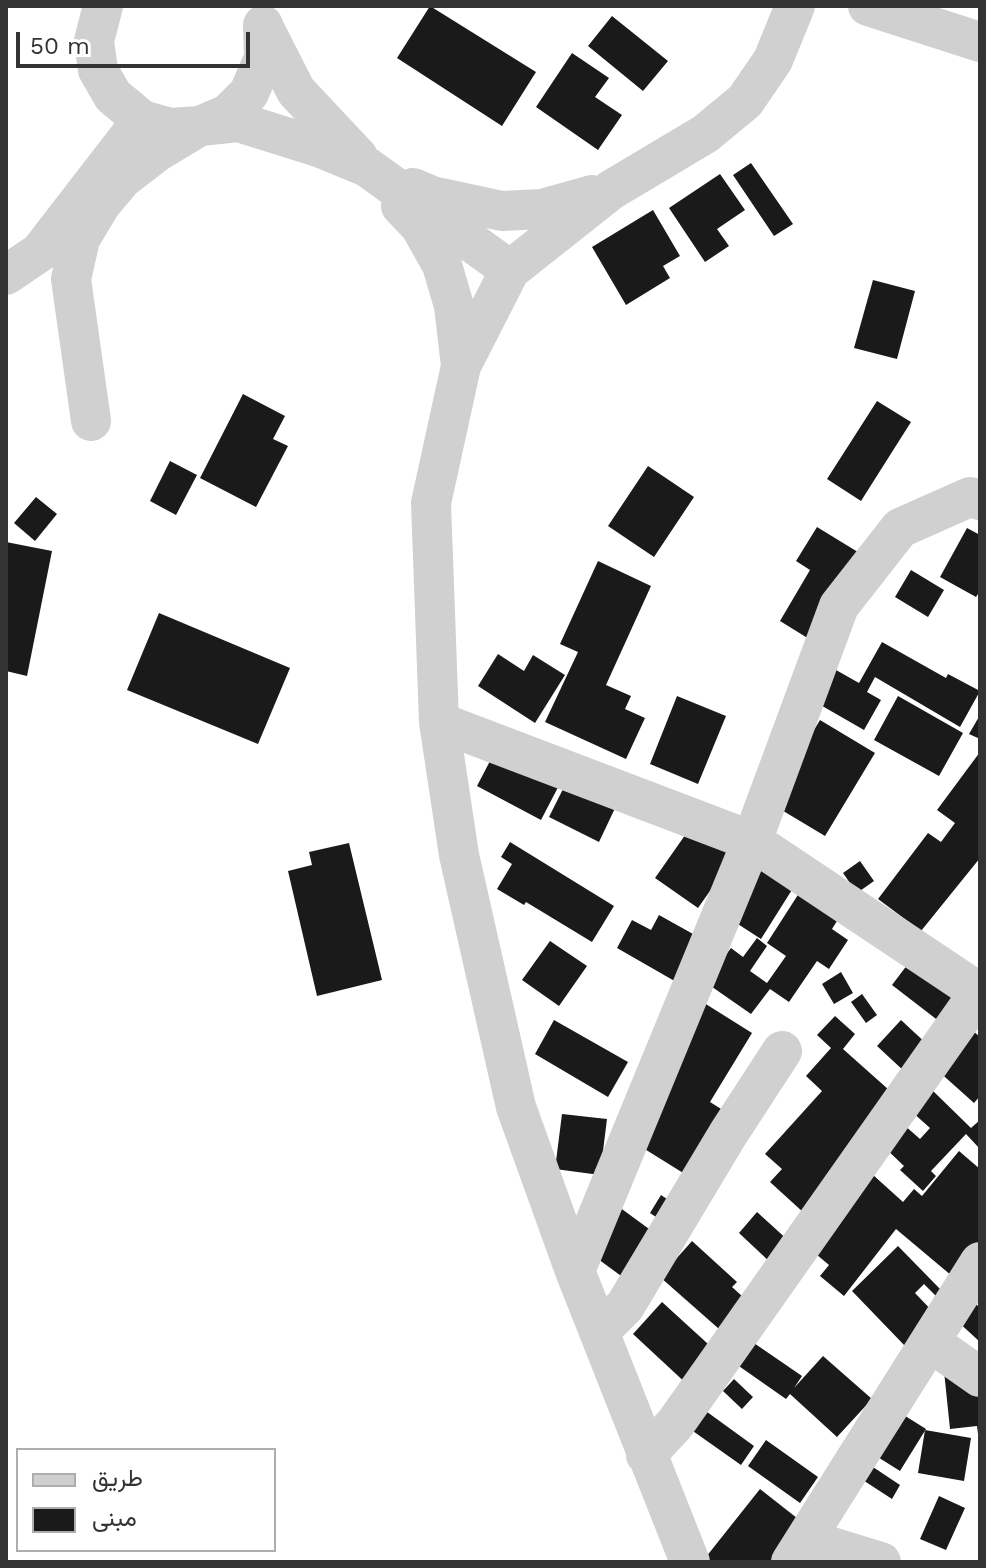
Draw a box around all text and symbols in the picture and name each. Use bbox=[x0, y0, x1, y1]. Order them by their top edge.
scale bar bbox=[20, 16, 254, 66]
text: 50 m bbox=[30, 32, 90, 60]
legend bbox=[16, 1448, 276, 1552]
text: طريق bbox=[92, 1464, 143, 1492]
text: مبنى bbox=[92, 1504, 137, 1532]

